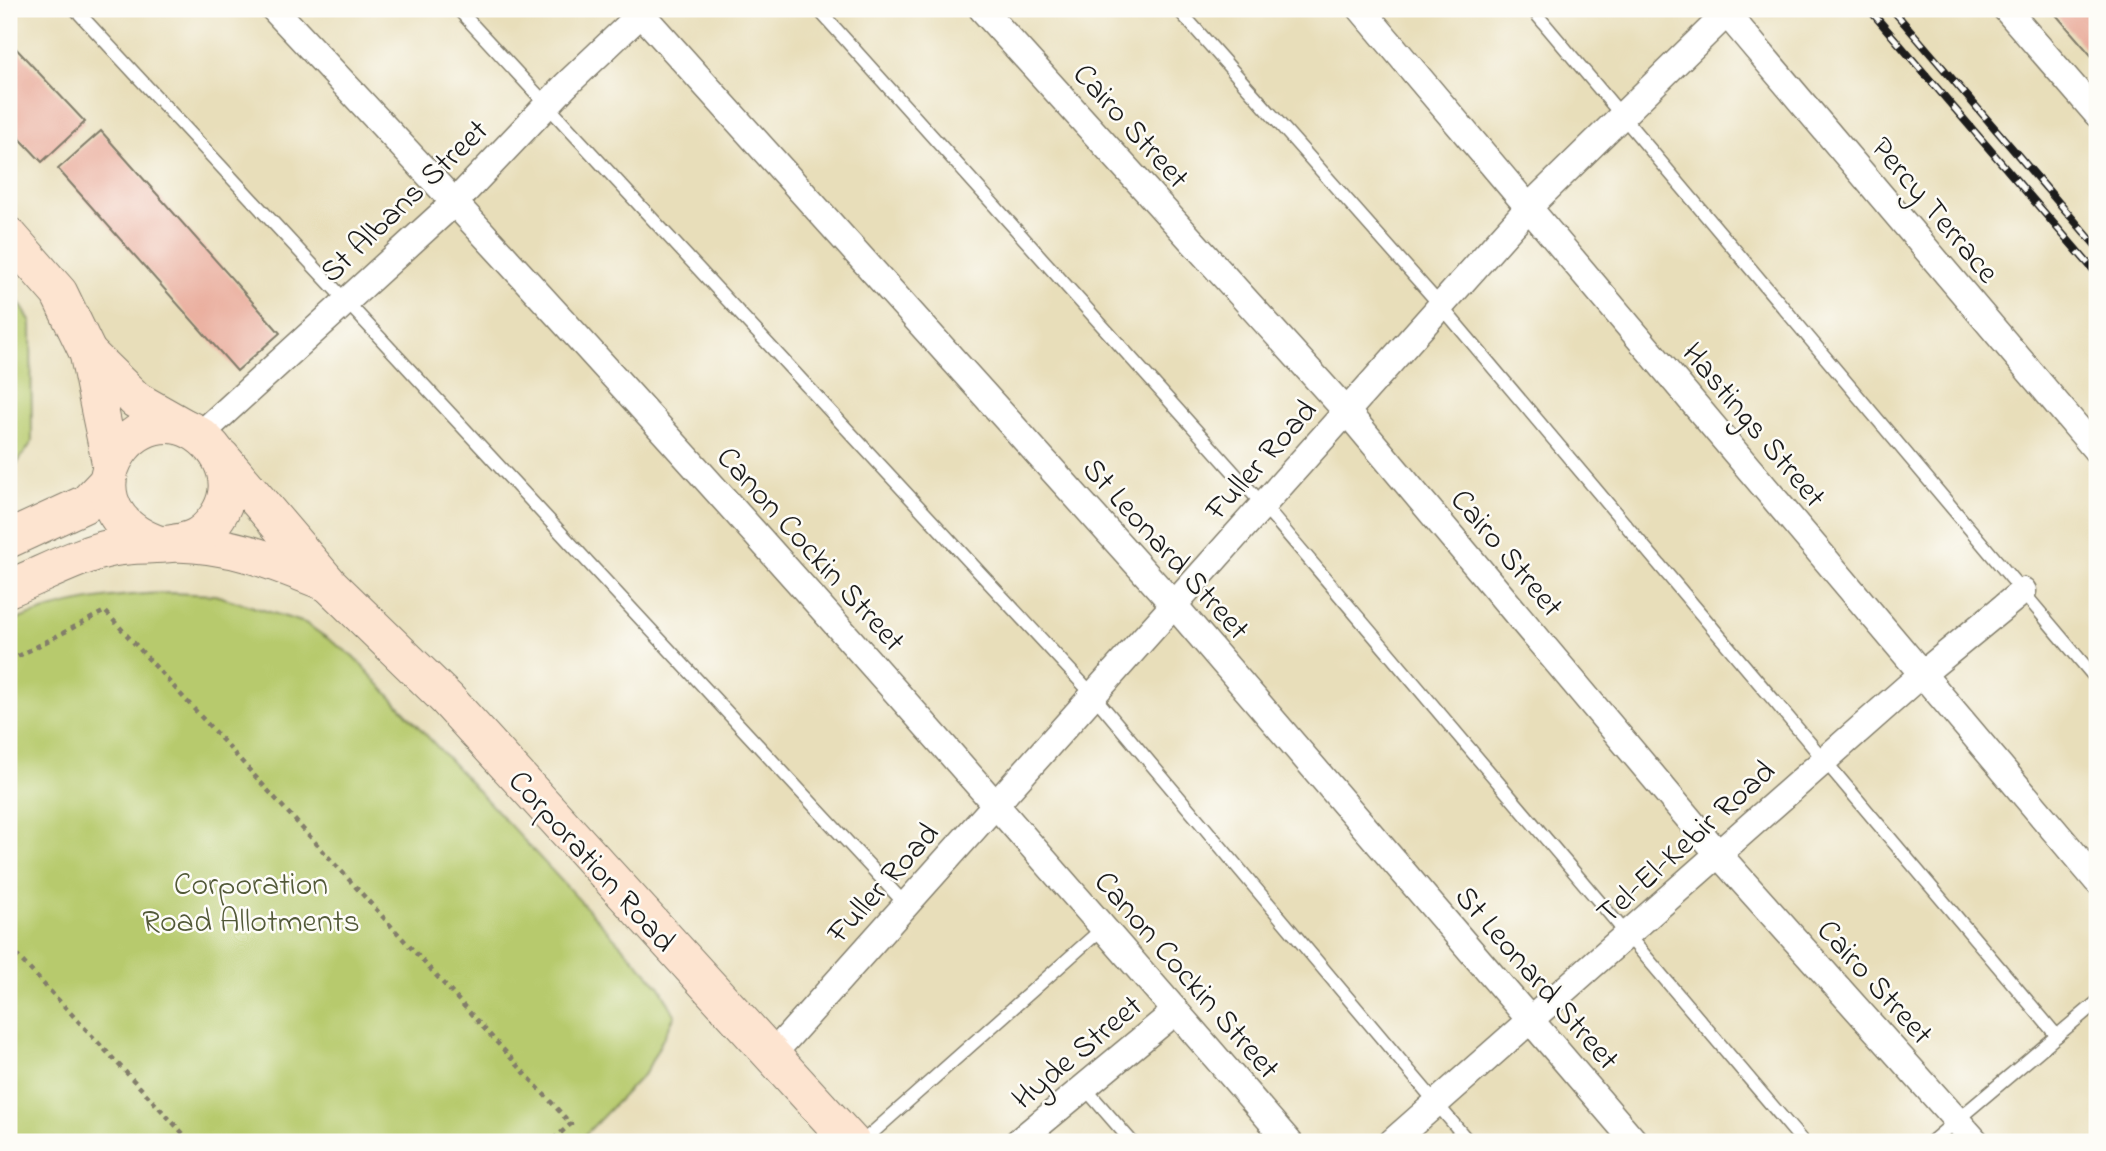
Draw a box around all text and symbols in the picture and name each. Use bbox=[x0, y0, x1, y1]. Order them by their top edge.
street label: Cairo Street bbox=[1060, 54, 1199, 201]
street label: St Albans Street bbox=[310, 109, 501, 296]
street label: Percy Terrace bbox=[1858, 128, 2009, 296]
street label: Hastings Street bbox=[1669, 333, 1836, 520]
street label: Fuller Road bbox=[1195, 390, 1330, 533]
street label: Canon Cockin Street bbox=[704, 437, 915, 664]
street label: St Leonard Street bbox=[1069, 449, 1260, 652]
street label: Cairo Street bbox=[1437, 479, 1574, 629]
street label: Tel-El-Kebir Road bbox=[1587, 750, 1787, 937]
street label: Corporation Road bbox=[495, 760, 685, 964]
street label: Fuller Road bbox=[817, 813, 952, 956]
street label: Canon Cockin Street bbox=[1081, 861, 1290, 1091]
park label: Corporation Road Allotments bbox=[142, 863, 360, 947]
street label: St Leonard Street bbox=[1442, 876, 1629, 1082]
street label: Cairo Street bbox=[1804, 910, 1943, 1057]
street label: Hyde Street bbox=[1003, 985, 1154, 1123]

